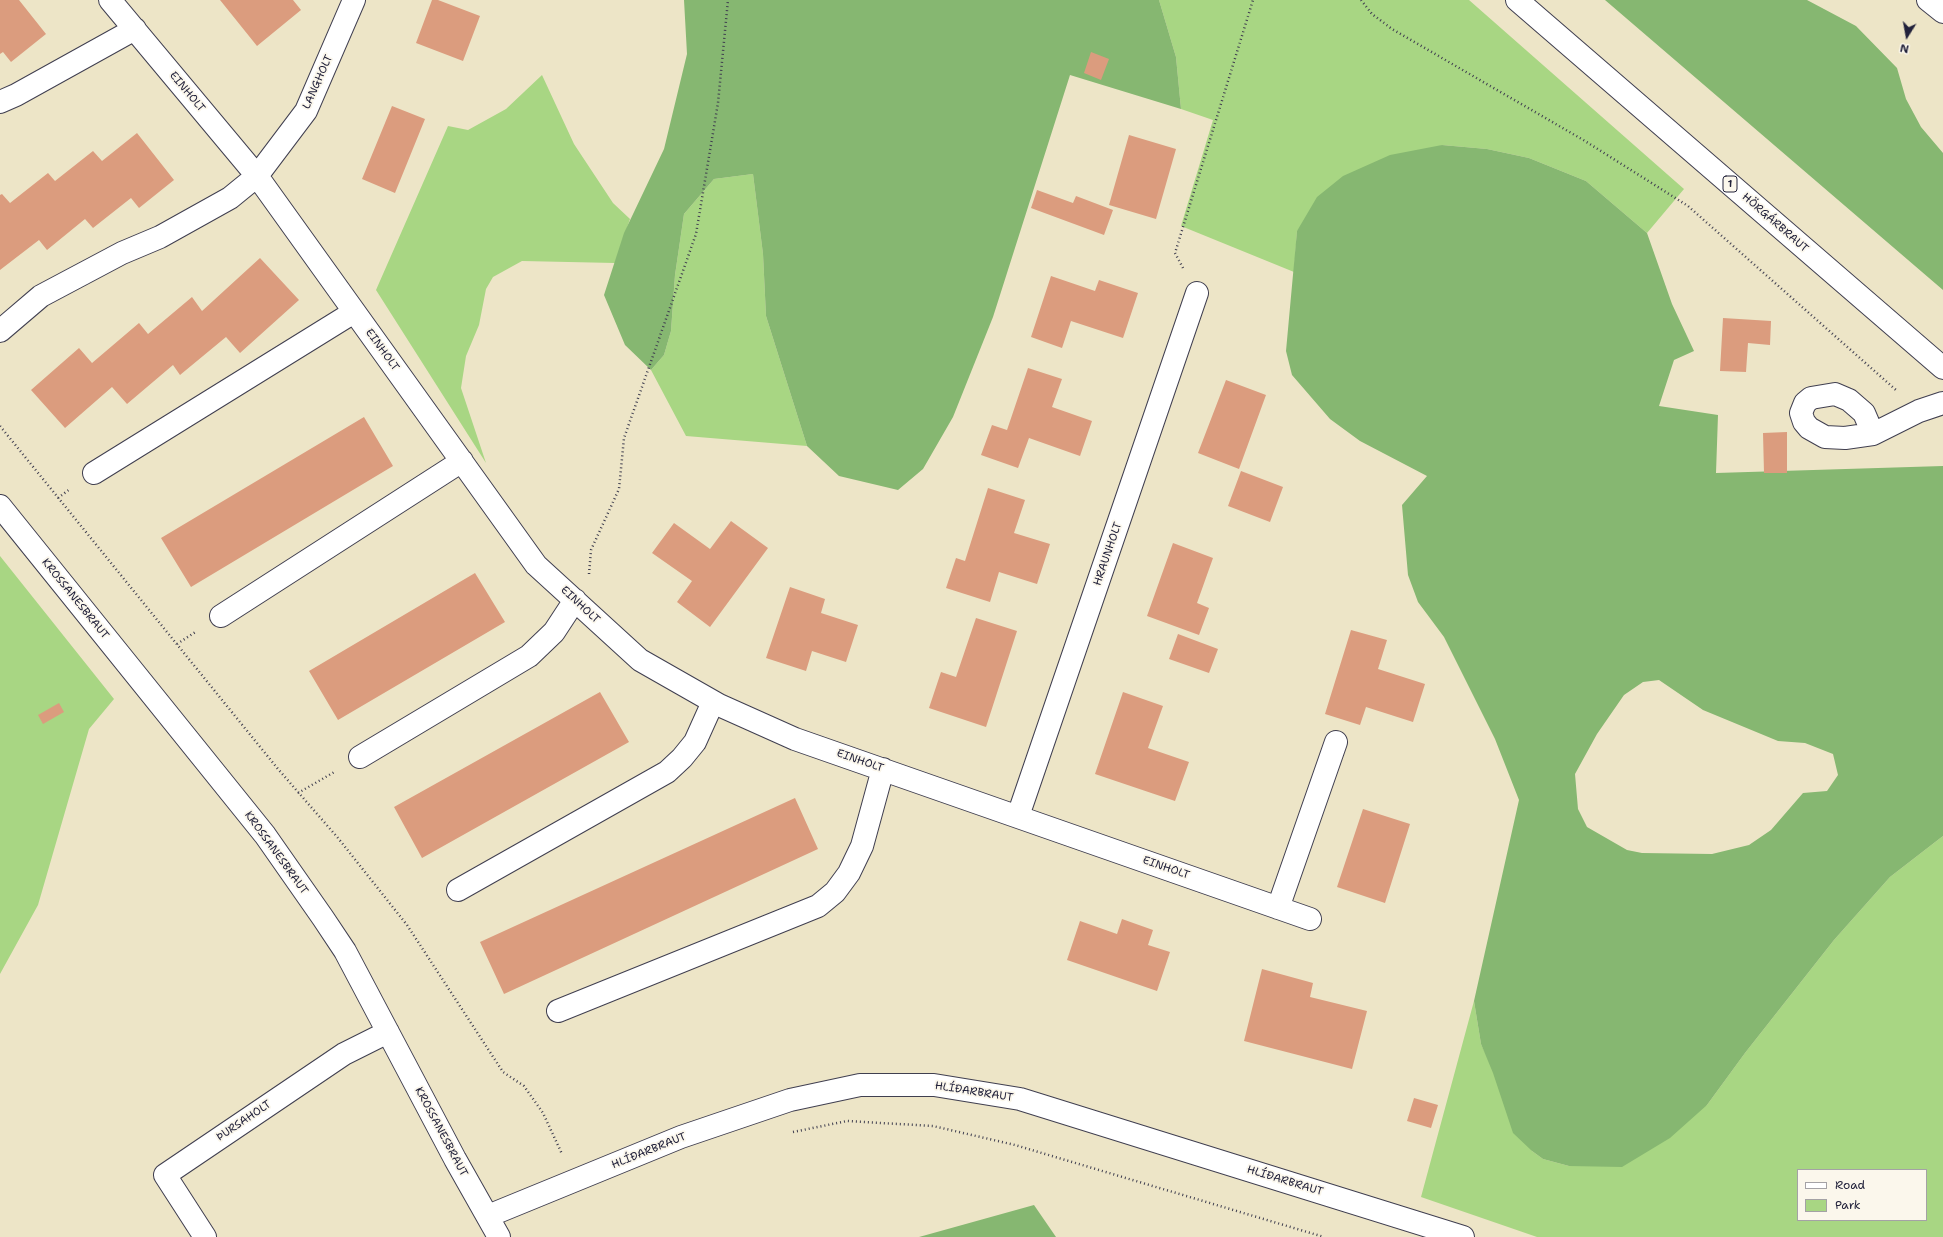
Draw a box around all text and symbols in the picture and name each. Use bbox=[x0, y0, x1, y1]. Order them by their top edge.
north arrow bbox=[1887, 16, 1927, 56]
text: N bbox=[1899, 40, 1910, 56]
street label: LANGHOLT bbox=[300, 53, 336, 111]
street label: EINHOLT bbox=[166, 69, 208, 115]
road number: 1 bbox=[1723, 176, 1737, 192]
street label: HÖRGÁRBRAUT bbox=[1739, 191, 1811, 255]
street label: EINHOLT bbox=[362, 326, 402, 374]
street label: HRAUNHOLT bbox=[1091, 520, 1125, 588]
street label: KROSSANESBRAUT bbox=[39, 556, 111, 642]
street label: EINHOLT bbox=[558, 584, 602, 626]
street label: EINHOLT bbox=[835, 747, 885, 775]
street label: KROSSANESBRAUT bbox=[241, 809, 311, 897]
street label: EINHOLT bbox=[1141, 854, 1191, 882]
street label: HLÍÐARBRAUT bbox=[934, 1079, 1014, 1105]
street label: KROSSANESBRAUT bbox=[412, 1085, 470, 1179]
street label: ÞURSAHOLT bbox=[214, 1098, 274, 1144]
street label: HLÍÐARBRAUT bbox=[610, 1130, 688, 1172]
street label: HLÍÐARBRAUT bbox=[1245, 1163, 1325, 1199]
legend bbox=[1797, 1169, 1927, 1221]
text: Road bbox=[1835, 1177, 1865, 1193]
text: Park bbox=[1835, 1197, 1861, 1213]

